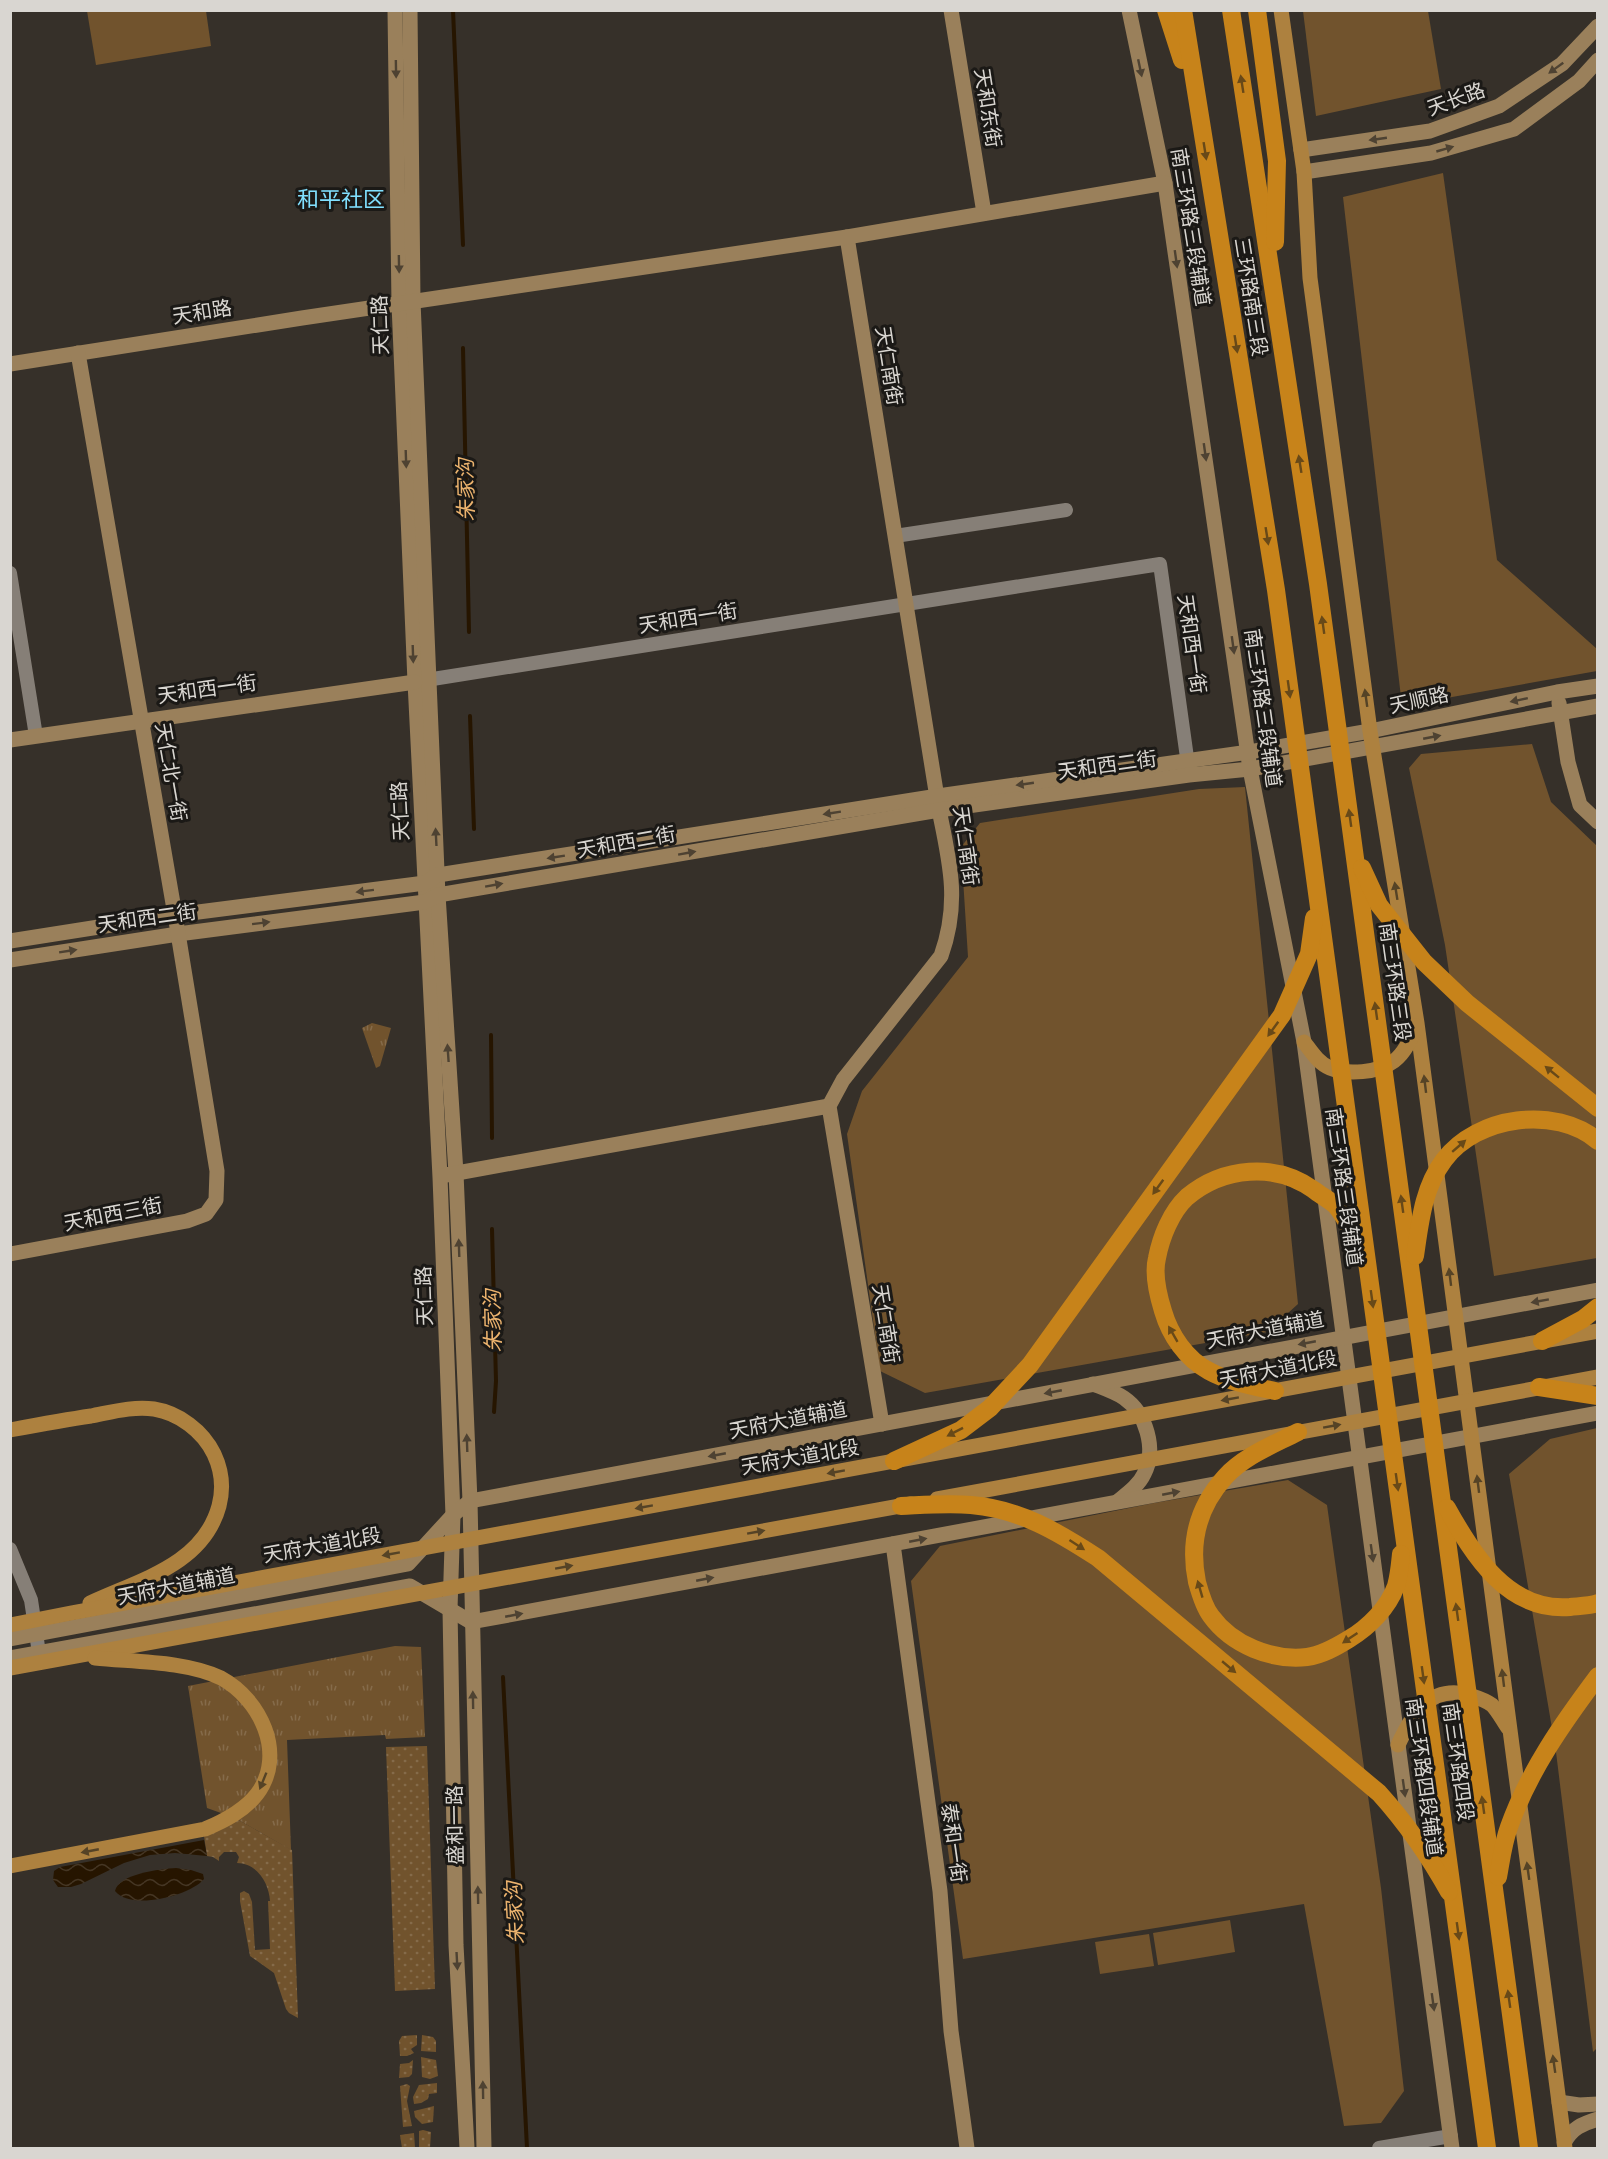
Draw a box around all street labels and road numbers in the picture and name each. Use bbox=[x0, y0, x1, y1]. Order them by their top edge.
street label: 天和东街 bbox=[970, 67, 1006, 149]
street label: 天长路 bbox=[1424, 77, 1488, 121]
street label: 南三环路三段辅道 bbox=[1167, 146, 1215, 308]
street label: 三环路南三段 bbox=[1230, 236, 1272, 358]
street label: 天和路 bbox=[170, 295, 234, 329]
street label: 天仁路 bbox=[367, 295, 393, 355]
street label: 天仁南街 bbox=[871, 325, 907, 407]
street label: 天和西一街 bbox=[1173, 593, 1211, 695]
street label: 天和西一街 bbox=[637, 598, 739, 638]
street label: 南三环路三段辅道 bbox=[1240, 627, 1286, 789]
street label: 天和西一街 bbox=[156, 670, 258, 708]
street label: 天顺路 bbox=[1387, 682, 1451, 718]
street label: 天仁北一街 bbox=[150, 721, 192, 823]
street label: 天和西二街 bbox=[1056, 746, 1158, 784]
street label: 天仁路 bbox=[386, 780, 414, 842]
street label: 天仁南街 bbox=[949, 805, 983, 887]
street label: 天和西二街 bbox=[575, 821, 677, 863]
street label: 天和西二街 bbox=[96, 899, 198, 937]
street label: 南三环路三段 bbox=[1375, 921, 1415, 1043]
street label: 南三环路三段辅道 bbox=[1321, 1106, 1367, 1268]
street label: 天和西三街 bbox=[62, 1193, 164, 1235]
street label: 天仁路 bbox=[411, 1266, 437, 1326]
street label: 天仁南街 bbox=[868, 1283, 904, 1365]
street label: 天府大道辅道 bbox=[1204, 1307, 1326, 1353]
street label: 天府大道北段 bbox=[1217, 1346, 1339, 1392]
street label: 天府大道辅道 bbox=[727, 1397, 849, 1443]
street label: 天府大道北段 bbox=[739, 1435, 861, 1479]
street label: 天府大道北段 bbox=[261, 1523, 383, 1567]
street label: 天府大道辅道 bbox=[115, 1563, 237, 1609]
street label: 南三环路四段辅道 bbox=[1401, 1696, 1447, 1858]
street label: 南三环路四段 bbox=[1438, 1701, 1478, 1823]
street label: 盛和一路 bbox=[442, 1785, 468, 1865]
street label: 泰和一街 bbox=[937, 1802, 971, 1884]

